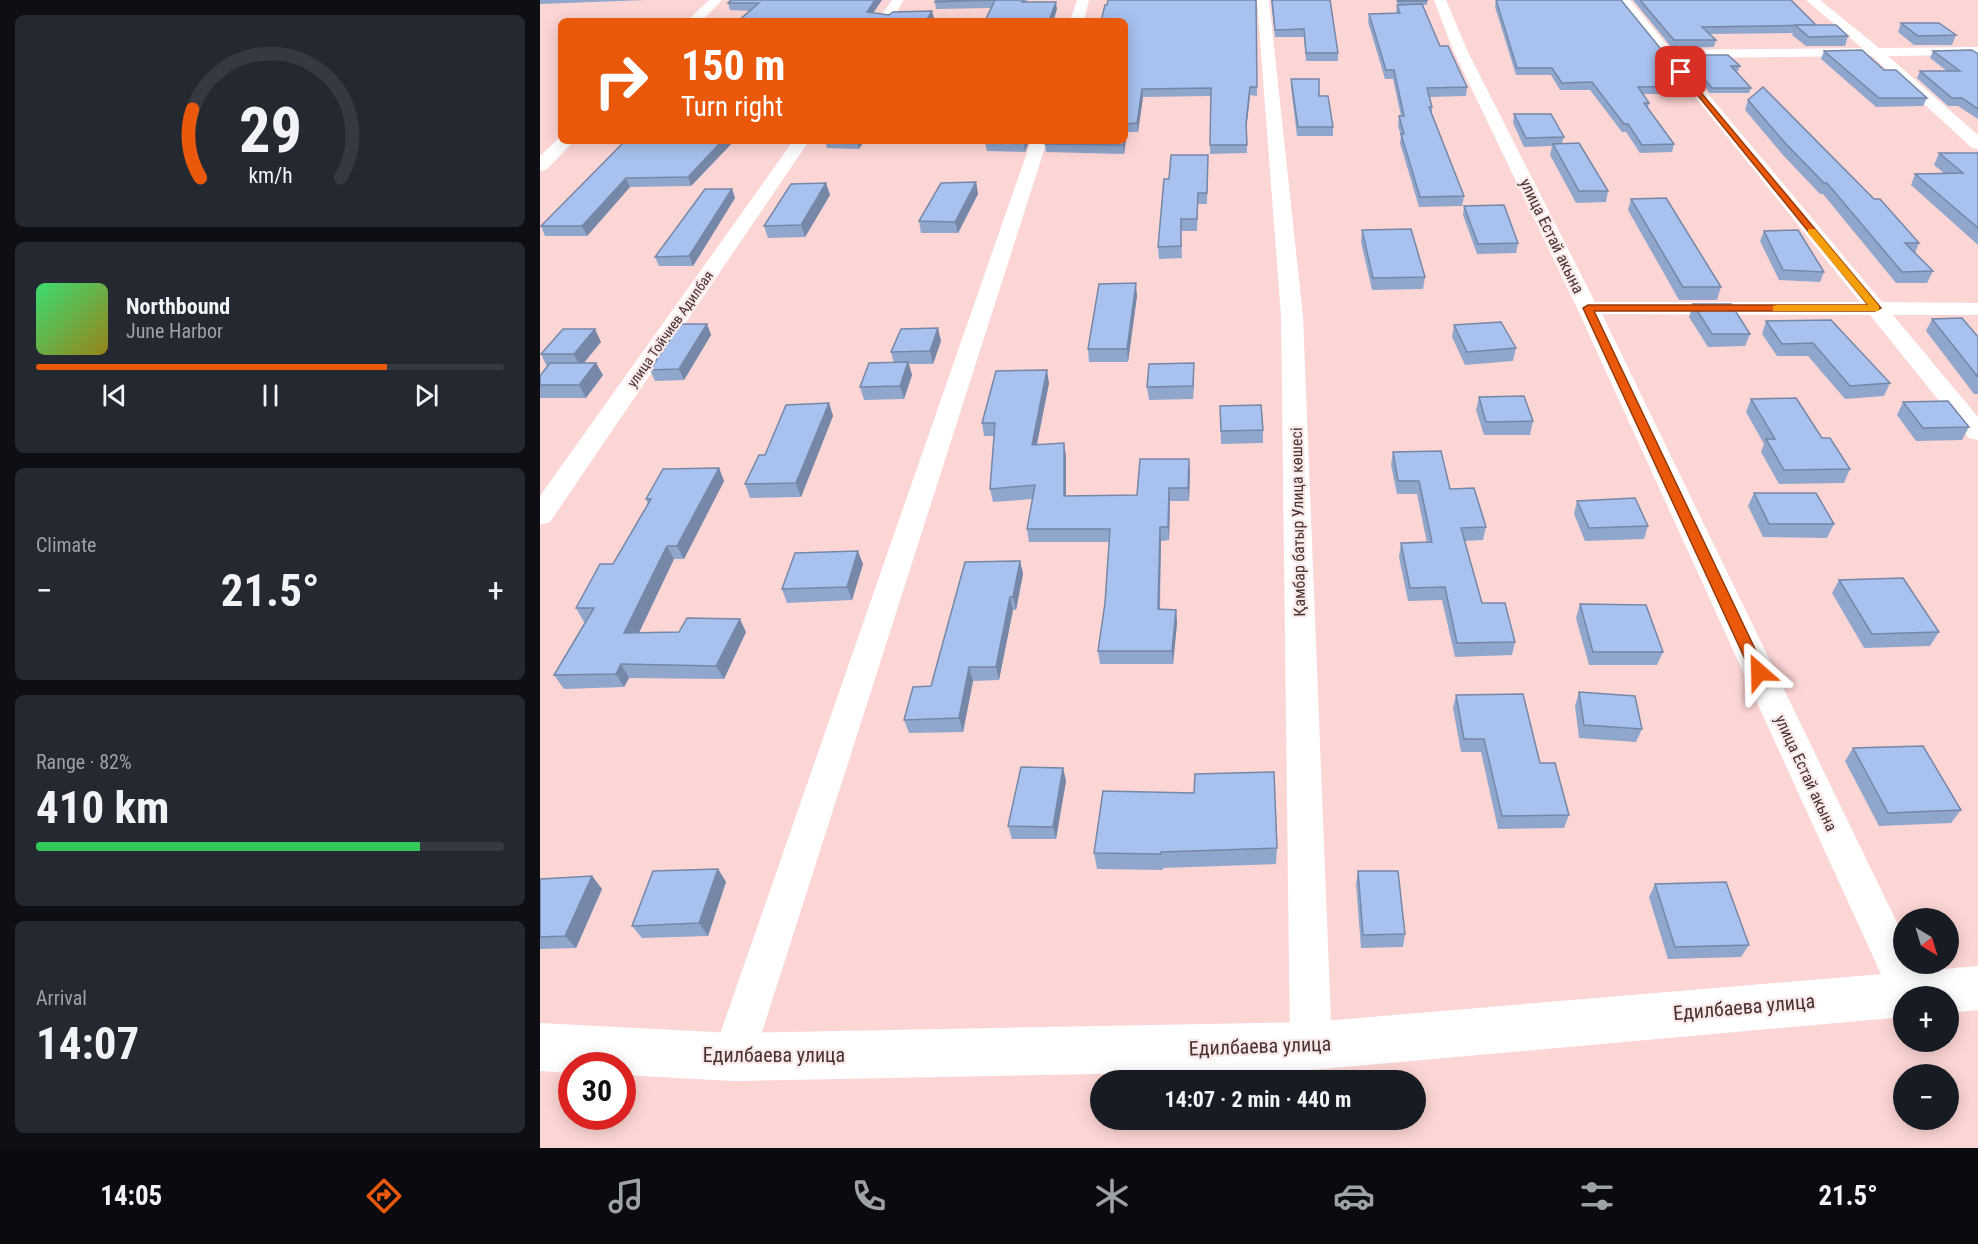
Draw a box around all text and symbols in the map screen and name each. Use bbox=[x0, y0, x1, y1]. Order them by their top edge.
text: 150 m bbox=[681, 41, 786, 90]
icon: right bbox=[582, 42, 660, 120]
pin bbox=[1655, 46, 1706, 97]
icon: arrive bbox=[1664, 55, 1697, 88]
text: Turn right bbox=[681, 91, 783, 123]
text: 29 bbox=[238, 94, 302, 167]
text: km/h bbox=[248, 163, 292, 188]
street label: улица Естай акына bbox=[1516, 175, 1588, 297]
street label: улица Тойчиев Адилбая bbox=[624, 268, 716, 390]
text: Northbound bbox=[126, 294, 230, 319]
text: June Harbor bbox=[126, 319, 223, 343]
icon: previous bbox=[98, 379, 131, 412]
icon: pause bbox=[254, 379, 287, 412]
icon: next bbox=[410, 379, 443, 412]
street label: Қамбар батыр Улица көшесі bbox=[1287, 427, 1309, 617]
text: Climate bbox=[36, 533, 96, 557]
text: 21.5° bbox=[221, 564, 319, 617]
text: − bbox=[36, 571, 53, 610]
text: + bbox=[488, 571, 504, 610]
position arrow bbox=[1727, 640, 1791, 704]
street label: улица Естай акына bbox=[1771, 712, 1841, 834]
text: Range · 82% bbox=[36, 750, 132, 774]
text: 410 km bbox=[36, 781, 169, 834]
north arrow bbox=[1893, 908, 1959, 974]
map controls bbox=[1893, 908, 1959, 1130]
text: Arrival bbox=[36, 986, 87, 1010]
button: + bbox=[1893, 986, 1959, 1052]
street label: Едилбаева улица bbox=[1672, 989, 1816, 1025]
text: 14:07 bbox=[36, 1017, 139, 1070]
street label: Едилбаева улица bbox=[1188, 1032, 1332, 1060]
street label: Едилбаева улица bbox=[703, 1043, 845, 1067]
speed limit sign: 30 bbox=[558, 1052, 636, 1130]
button: − bbox=[1893, 1064, 1959, 1130]
text: 14:07 · 2 min · 440 m bbox=[1165, 1087, 1351, 1112]
icon: directions bbox=[363, 1175, 405, 1217]
icon: music bbox=[605, 1175, 647, 1217]
icon: phone bbox=[848, 1175, 890, 1217]
icon: climate bbox=[1091, 1175, 1133, 1217]
icon: car bbox=[1333, 1175, 1375, 1217]
icon: filters bbox=[1576, 1175, 1618, 1217]
text: 14:05 bbox=[100, 1180, 162, 1212]
text: 21.5° bbox=[1818, 1180, 1878, 1212]

